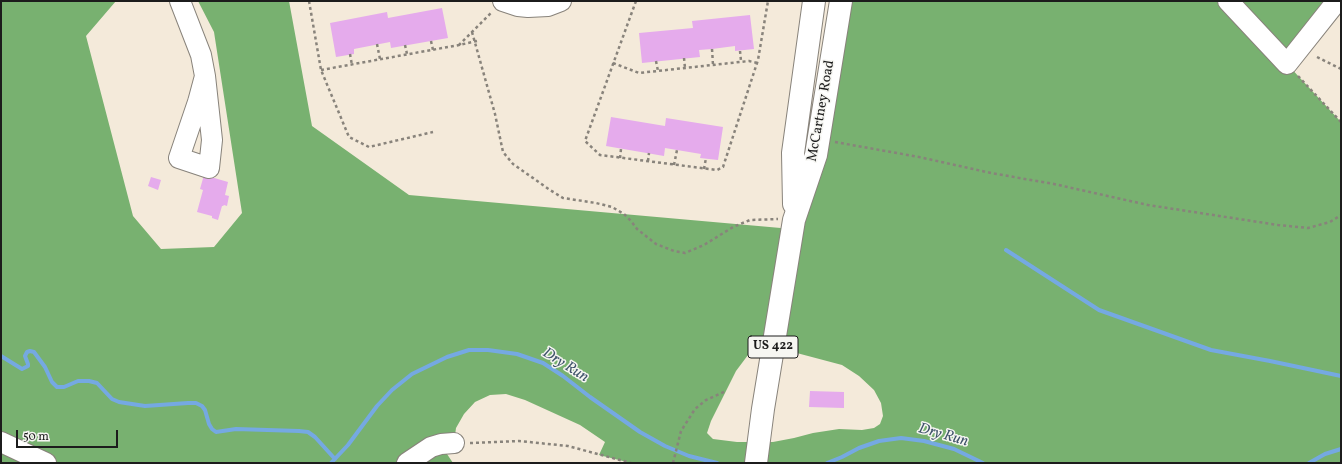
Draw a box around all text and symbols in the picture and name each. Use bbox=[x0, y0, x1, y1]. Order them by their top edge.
street label: McCartney Road bbox=[805, 59, 839, 163]
road number: US 422 bbox=[748, 336, 798, 358]
water label: Dry Run bbox=[539, 345, 591, 387]
water label: Dry Run bbox=[916, 420, 970, 452]
scale bar bbox=[18, 422, 120, 448]
text: 50 m bbox=[23, 429, 49, 445]

